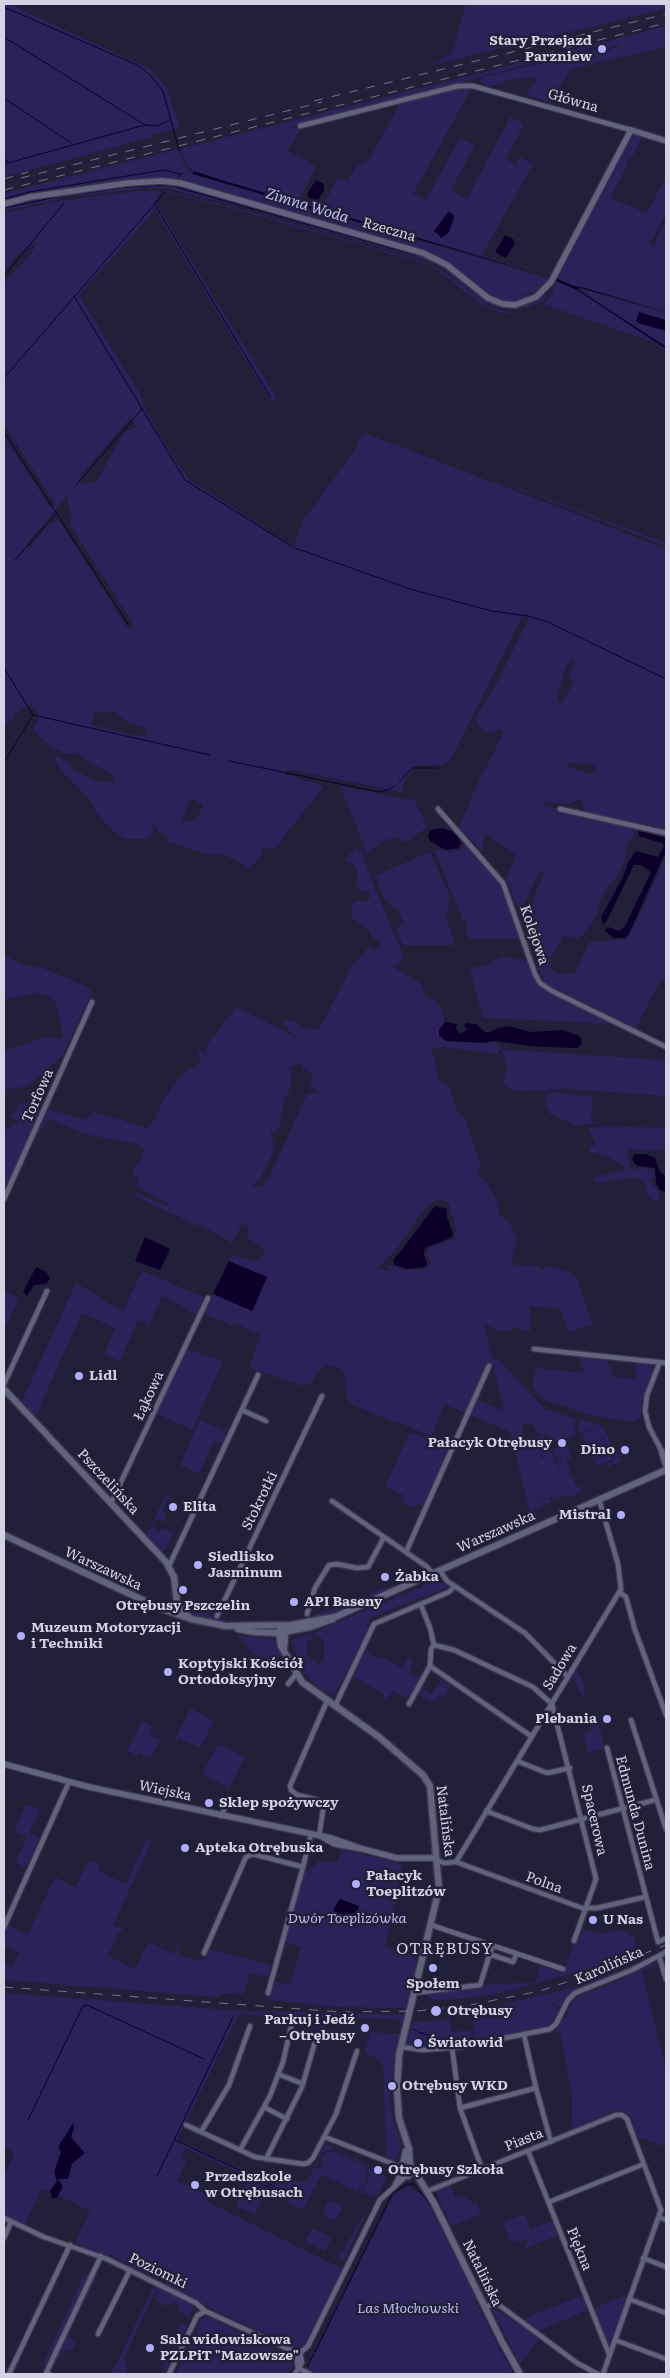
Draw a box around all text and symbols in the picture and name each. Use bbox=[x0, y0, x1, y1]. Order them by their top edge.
place label: Stary Przejazd Parzniew bbox=[489, 33, 592, 65]
marker: Stary Przejazd Parzniew bbox=[596, 43, 608, 55]
street label: Główna bbox=[546, 86, 600, 116]
water label: Zimna Woda bbox=[263, 185, 351, 227]
street label: Rzeczna bbox=[360, 214, 418, 246]
street label: Kolejowa bbox=[516, 903, 552, 967]
street label: Torfowa bbox=[19, 1067, 57, 1125]
place label: Lidl bbox=[89, 1368, 117, 1384]
street label: Łąkowa bbox=[130, 1369, 168, 1423]
marker: Lidl bbox=[73, 1370, 85, 1382]
place label: Pałacyk Otrębusy bbox=[428, 1435, 552, 1451]
marker: Pałacyk Otrębusy bbox=[556, 1437, 568, 1449]
place label: Dino bbox=[581, 1442, 615, 1458]
marker: Dino bbox=[619, 1444, 631, 1456]
street label: Pszczelińska bbox=[73, 1446, 143, 1518]
street label: Stokrotki bbox=[239, 1469, 281, 1533]
place label: Elita bbox=[183, 1499, 216, 1515]
marker: Elita bbox=[167, 1501, 179, 1513]
street label: Warszawska bbox=[454, 1507, 538, 1557]
place label: Mistral bbox=[559, 1507, 611, 1523]
marker: Mistral bbox=[615, 1509, 627, 1521]
street label: Warszawska bbox=[62, 1544, 144, 1594]
place label: Siedlisko Jasminum bbox=[208, 1549, 283, 1581]
marker: Siedlisko Jasminum bbox=[192, 1559, 204, 1571]
place label: Żabka bbox=[395, 1569, 439, 1585]
marker: Żabka bbox=[379, 1571, 391, 1583]
marker: Otrębusy Pszczelin bbox=[177, 1584, 189, 1596]
place label: API Baseny bbox=[304, 1594, 382, 1610]
marker: API Baseny bbox=[288, 1596, 300, 1608]
place label: Otrębusy Pszczelin bbox=[116, 1598, 250, 1614]
place label: Muzeum Motoryzacji i Techniki bbox=[31, 1620, 181, 1652]
marker: Muzeum Motoryzacji i Techniki bbox=[15, 1630, 27, 1642]
street label: Sadowa bbox=[540, 1641, 580, 1693]
place label: Koptyjski Kościół Ortodoksyjny bbox=[178, 1656, 303, 1688]
marker: Koptyjski Kościół Ortodoksyjny bbox=[162, 1666, 174, 1678]
place label: Plebania bbox=[535, 1711, 597, 1727]
marker: Plebania bbox=[601, 1713, 613, 1725]
street label: Edmunda Dunina bbox=[612, 1754, 658, 1872]
street label: Wiejska bbox=[137, 1777, 193, 1805]
street label: Spacerowa bbox=[578, 1783, 610, 1857]
street label: Natalińska bbox=[432, 1784, 458, 1858]
place label: Sklep spożywczy bbox=[219, 1795, 338, 1811]
marker: Sklep spożywczy bbox=[203, 1797, 215, 1809]
place label: Apteka Otrębuska bbox=[195, 1840, 323, 1856]
marker: Apteka Otrębuska bbox=[179, 1842, 191, 1854]
place label: Pałacyk Toeplitzów bbox=[366, 1868, 446, 1900]
street label: Polna bbox=[523, 1869, 565, 1897]
marker: Pałacyk Toeplitzów bbox=[350, 1878, 362, 1890]
park label: Dwór Toeplizówka bbox=[287, 1911, 407, 1927]
place label: U Nas bbox=[603, 1912, 643, 1928]
marker: U Nas bbox=[587, 1914, 599, 1926]
district label: OTRĘBUSY bbox=[395, 1939, 495, 1959]
street label: Karolińska bbox=[572, 1943, 646, 1989]
marker: Społem bbox=[427, 1962, 439, 1974]
place label: Społem bbox=[406, 1976, 460, 1992]
place label: Otrębusy bbox=[447, 2003, 513, 2019]
marker: Otrębusy bbox=[429, 2004, 443, 2018]
place label: Parkuj i Jedź – Otrębusy bbox=[264, 2012, 355, 2044]
marker: Parkuj i Jedź – Otrębusy bbox=[359, 2022, 371, 2034]
place label: Światowid bbox=[428, 2035, 503, 2051]
marker: Światowid bbox=[412, 2037, 424, 2049]
place label: Otrębusy WKD bbox=[402, 2078, 508, 2094]
marker: Otrębusy WKD bbox=[386, 2080, 398, 2092]
street label: Piasta bbox=[502, 2125, 546, 2155]
place label: Otrębusy Szkoła bbox=[388, 2162, 504, 2178]
marker: Otrębusy Szkoła bbox=[372, 2164, 384, 2176]
place label: Przedszkole w Otrębusach bbox=[205, 2169, 303, 2202]
marker: Przedszkole w Otrębusach bbox=[189, 2179, 201, 2191]
street label: Piękna bbox=[563, 2225, 595, 2273]
street label: Natalińska bbox=[459, 2237, 505, 2309]
street label: Poziomki bbox=[126, 2250, 190, 2292]
park label: Las Młochowski bbox=[357, 2301, 459, 2317]
place label: Sala widowiskowa PZLPiT "Mazowsze" bbox=[160, 2332, 299, 2364]
marker: Sala widowiskowa PZLPiT "Mazowsze" bbox=[144, 2342, 156, 2354]

